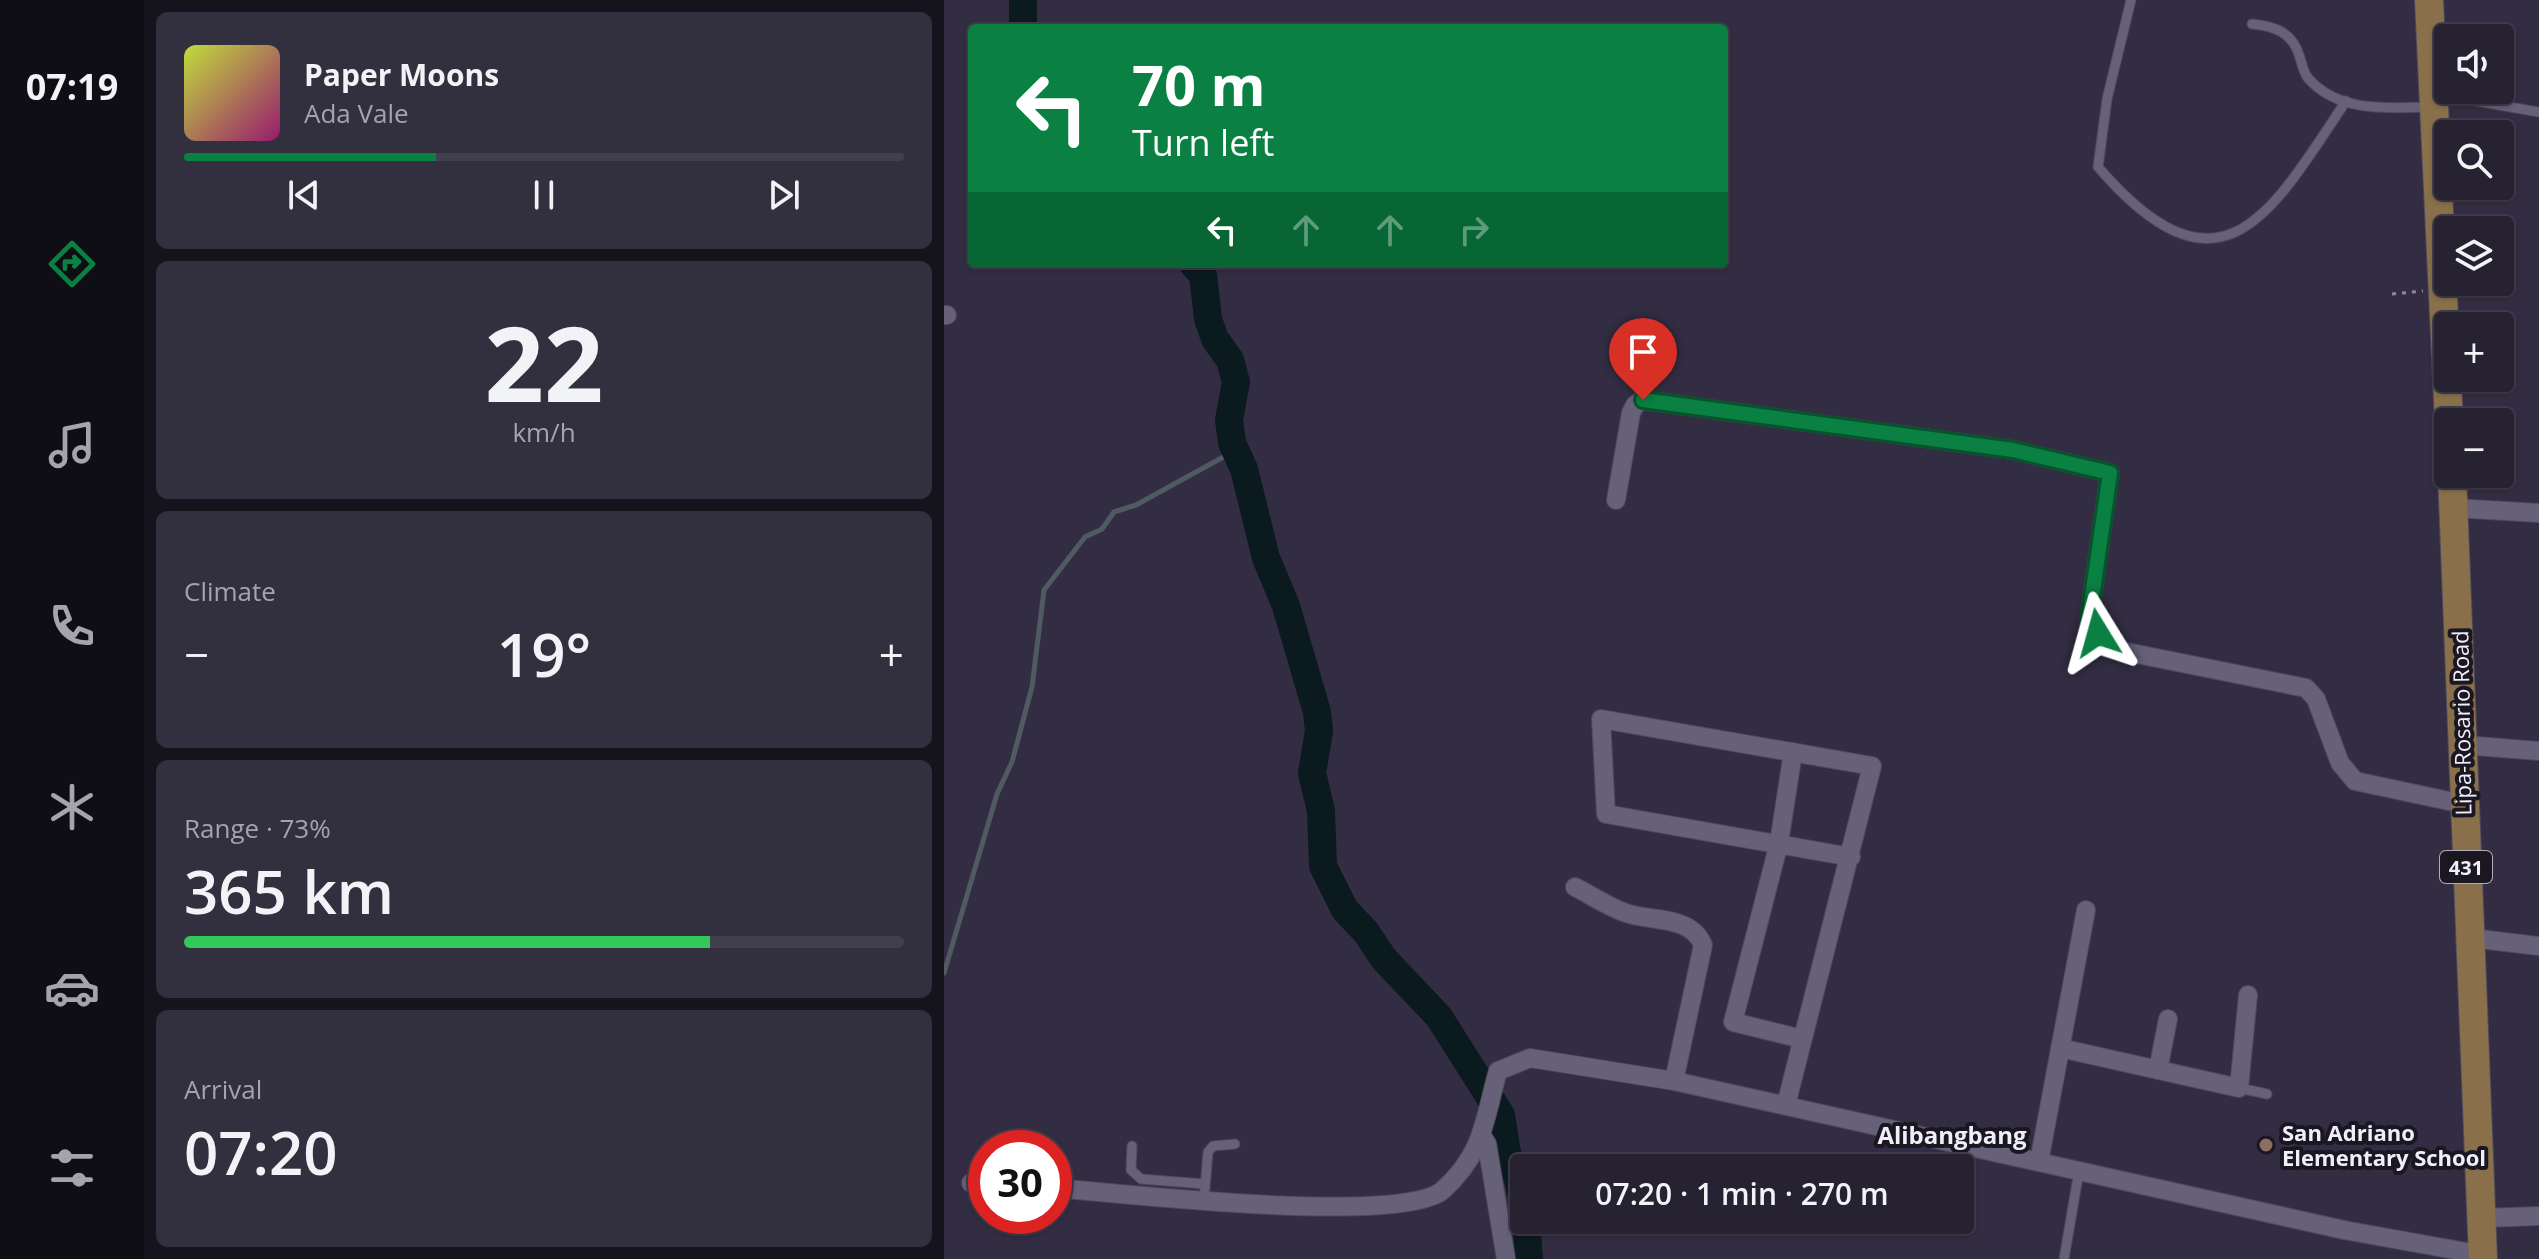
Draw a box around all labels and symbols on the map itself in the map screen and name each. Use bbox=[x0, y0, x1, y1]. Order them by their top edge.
pin bbox=[1609, 318, 1677, 400]
position arrow bbox=[2056, 591, 2140, 675]
street label: Lipa-Rosario Road bbox=[2444, 630, 2478, 816]
road number: 431 bbox=[2440, 851, 2492, 883]
place label: San Adriano Elementary School bbox=[2282, 1117, 2486, 1172]
district label: Alibangbang bbox=[1877, 1118, 2027, 1151]
speed limit sign: 30 bbox=[968, 1130, 1072, 1234]
marker: San Adriano Elementary School bbox=[2257, 1136, 2275, 1154]

